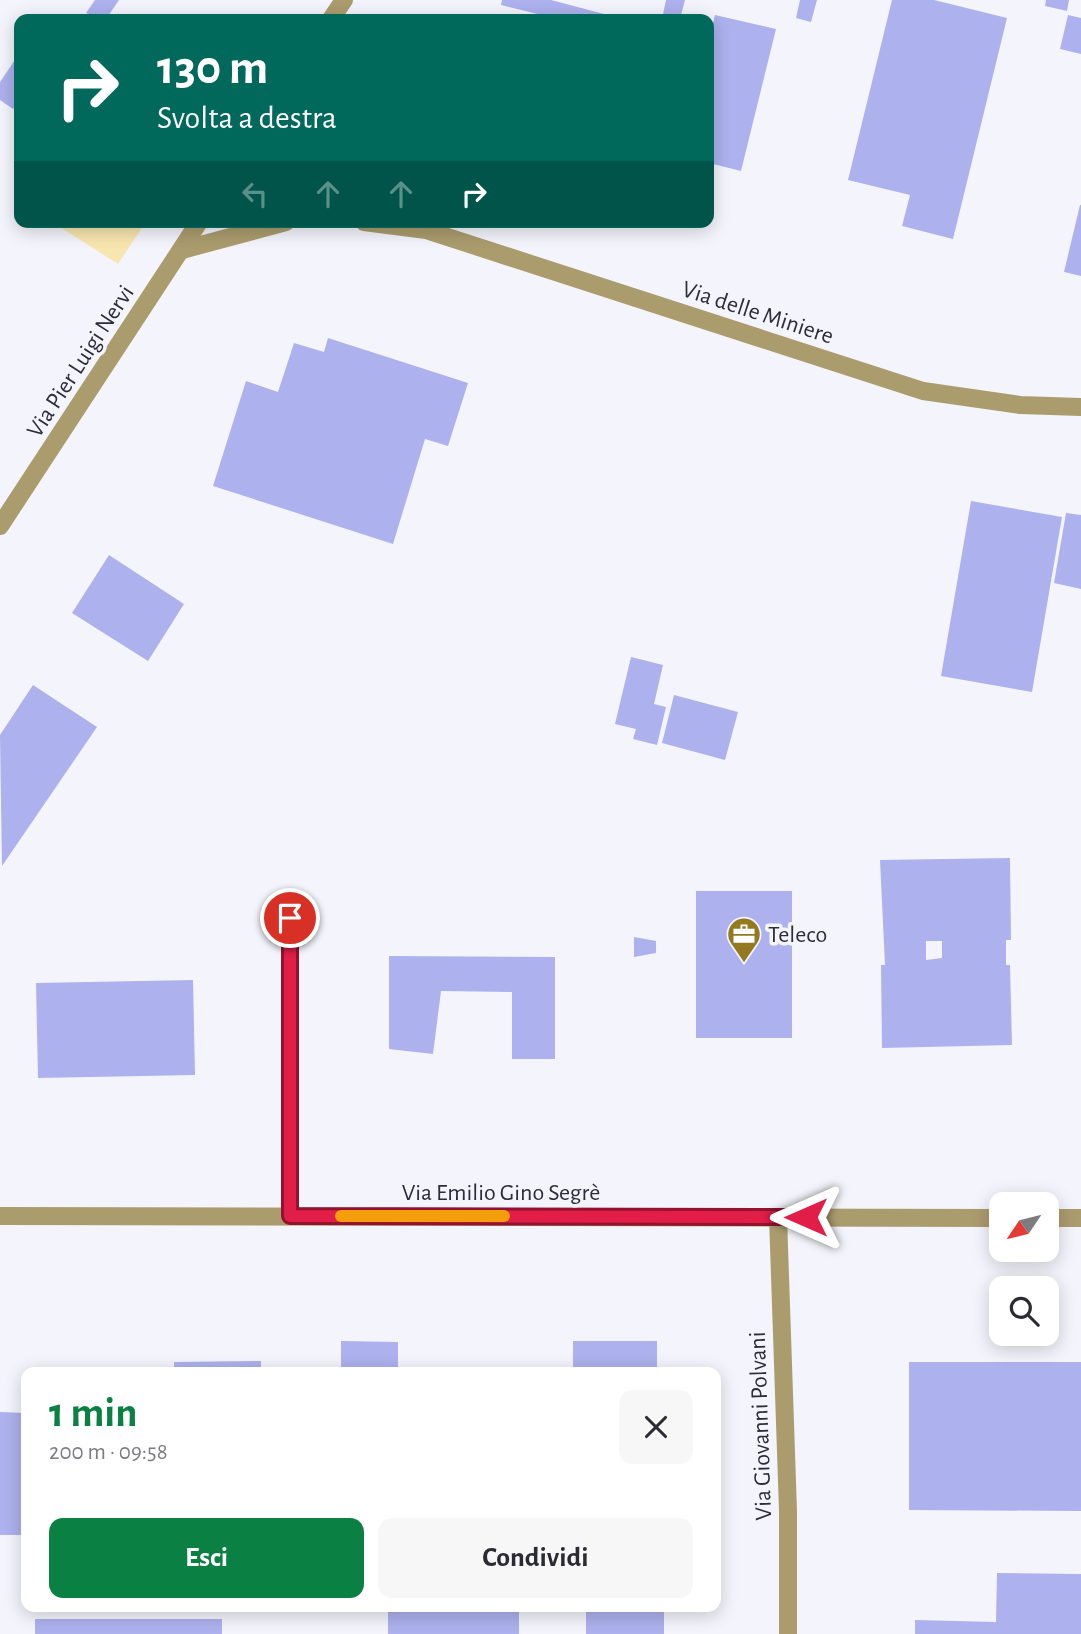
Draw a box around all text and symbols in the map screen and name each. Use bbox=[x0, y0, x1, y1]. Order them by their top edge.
icon: right bbox=[42, 42, 133, 133]
text: 130 m bbox=[157, 44, 268, 93]
text: Svolta a destra bbox=[157, 102, 337, 134]
icon: left bbox=[236, 175, 274, 213]
icon: ahead bbox=[309, 175, 347, 213]
icon: ahead bbox=[382, 175, 420, 213]
icon: right bbox=[455, 175, 493, 213]
street label: Via delle Miniere bbox=[679, 277, 836, 349]
street label: Via Pier Luigi Nervi bbox=[23, 281, 139, 442]
pin bbox=[260, 888, 320, 948]
icon: arrive bbox=[271, 899, 309, 937]
office icon: Teleco bbox=[725, 915, 763, 964]
place label: Teleco bbox=[768, 923, 827, 947]
position arrow bbox=[769, 1180, 843, 1254]
street label: Via Emilio Gino Segrè bbox=[402, 1181, 600, 1205]
north arrow bbox=[989, 1192, 1059, 1262]
map controls bbox=[989, 1192, 1059, 1346]
button: search bbox=[989, 1276, 1059, 1346]
street label: Via Giovanni Polvani bbox=[746, 1331, 776, 1521]
button: close bbox=[619, 1390, 693, 1464]
text: 1 min bbox=[49, 1392, 138, 1434]
text: 200 m · 09:58 bbox=[49, 1441, 168, 1464]
button: Esci bbox=[49, 1518, 364, 1598]
button: Condividi bbox=[378, 1518, 693, 1598]

